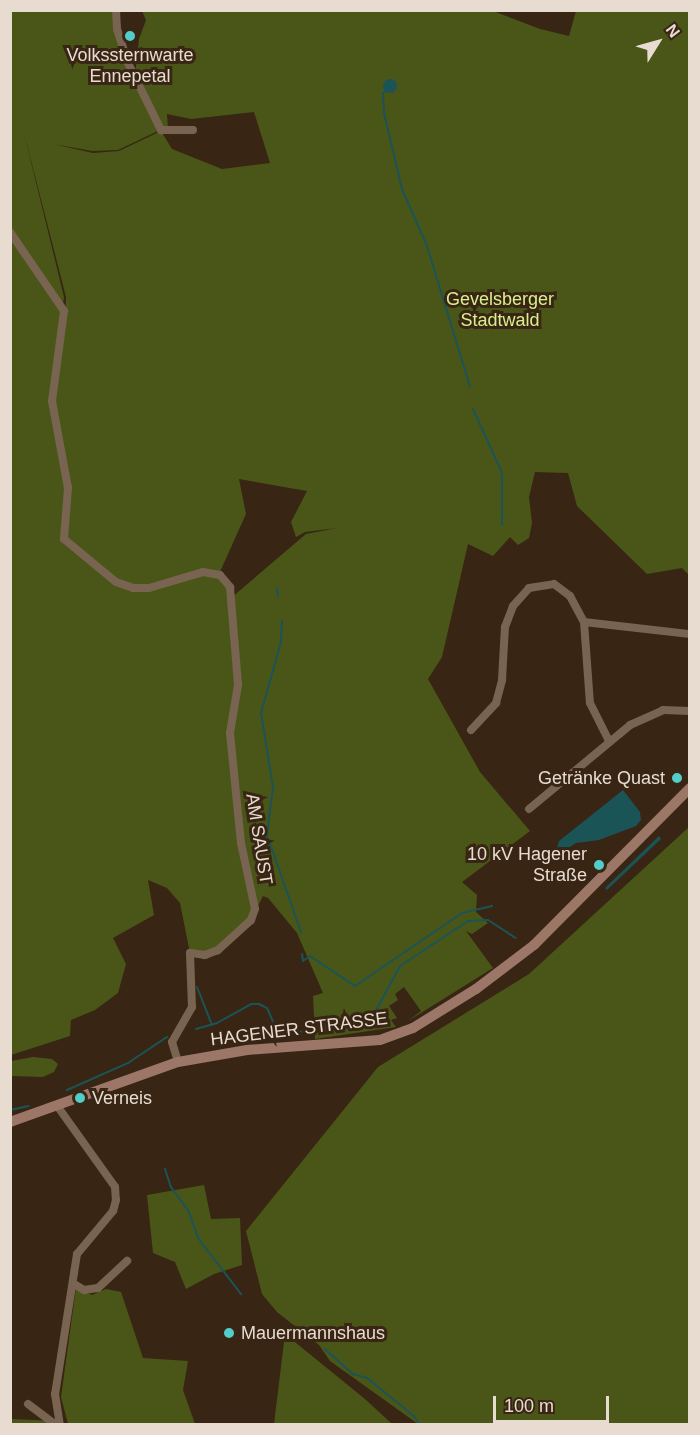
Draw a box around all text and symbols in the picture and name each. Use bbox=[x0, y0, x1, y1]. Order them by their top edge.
north arrow bbox=[628, 12, 688, 72]
text: N bbox=[663, 21, 683, 41]
marker: Volkssternwarte Ennepetal bbox=[123, 29, 137, 43]
place label: Volkssternwarte Ennepetal bbox=[66, 45, 194, 88]
park label: Gevelsberger Stadtwald bbox=[446, 289, 554, 332]
place label: Getränke Quast bbox=[538, 767, 665, 789]
marker: Getränke Quast bbox=[670, 771, 684, 785]
street label: AM SAUST bbox=[241, 792, 277, 886]
place label: 10 kV Hagener Straße bbox=[467, 844, 587, 886]
marker: 10 kV Hagener Straße bbox=[592, 858, 606, 872]
street label: HAGENER STRASSE bbox=[209, 1007, 389, 1051]
place label: Verneis bbox=[92, 1087, 152, 1109]
marker: Verneis bbox=[73, 1091, 87, 1105]
place label: Mauermannshaus bbox=[241, 1322, 385, 1344]
marker: Mauermannshaus bbox=[222, 1326, 236, 1340]
scale bar bbox=[496, 1384, 612, 1422]
text: 100 m bbox=[504, 1396, 554, 1416]

